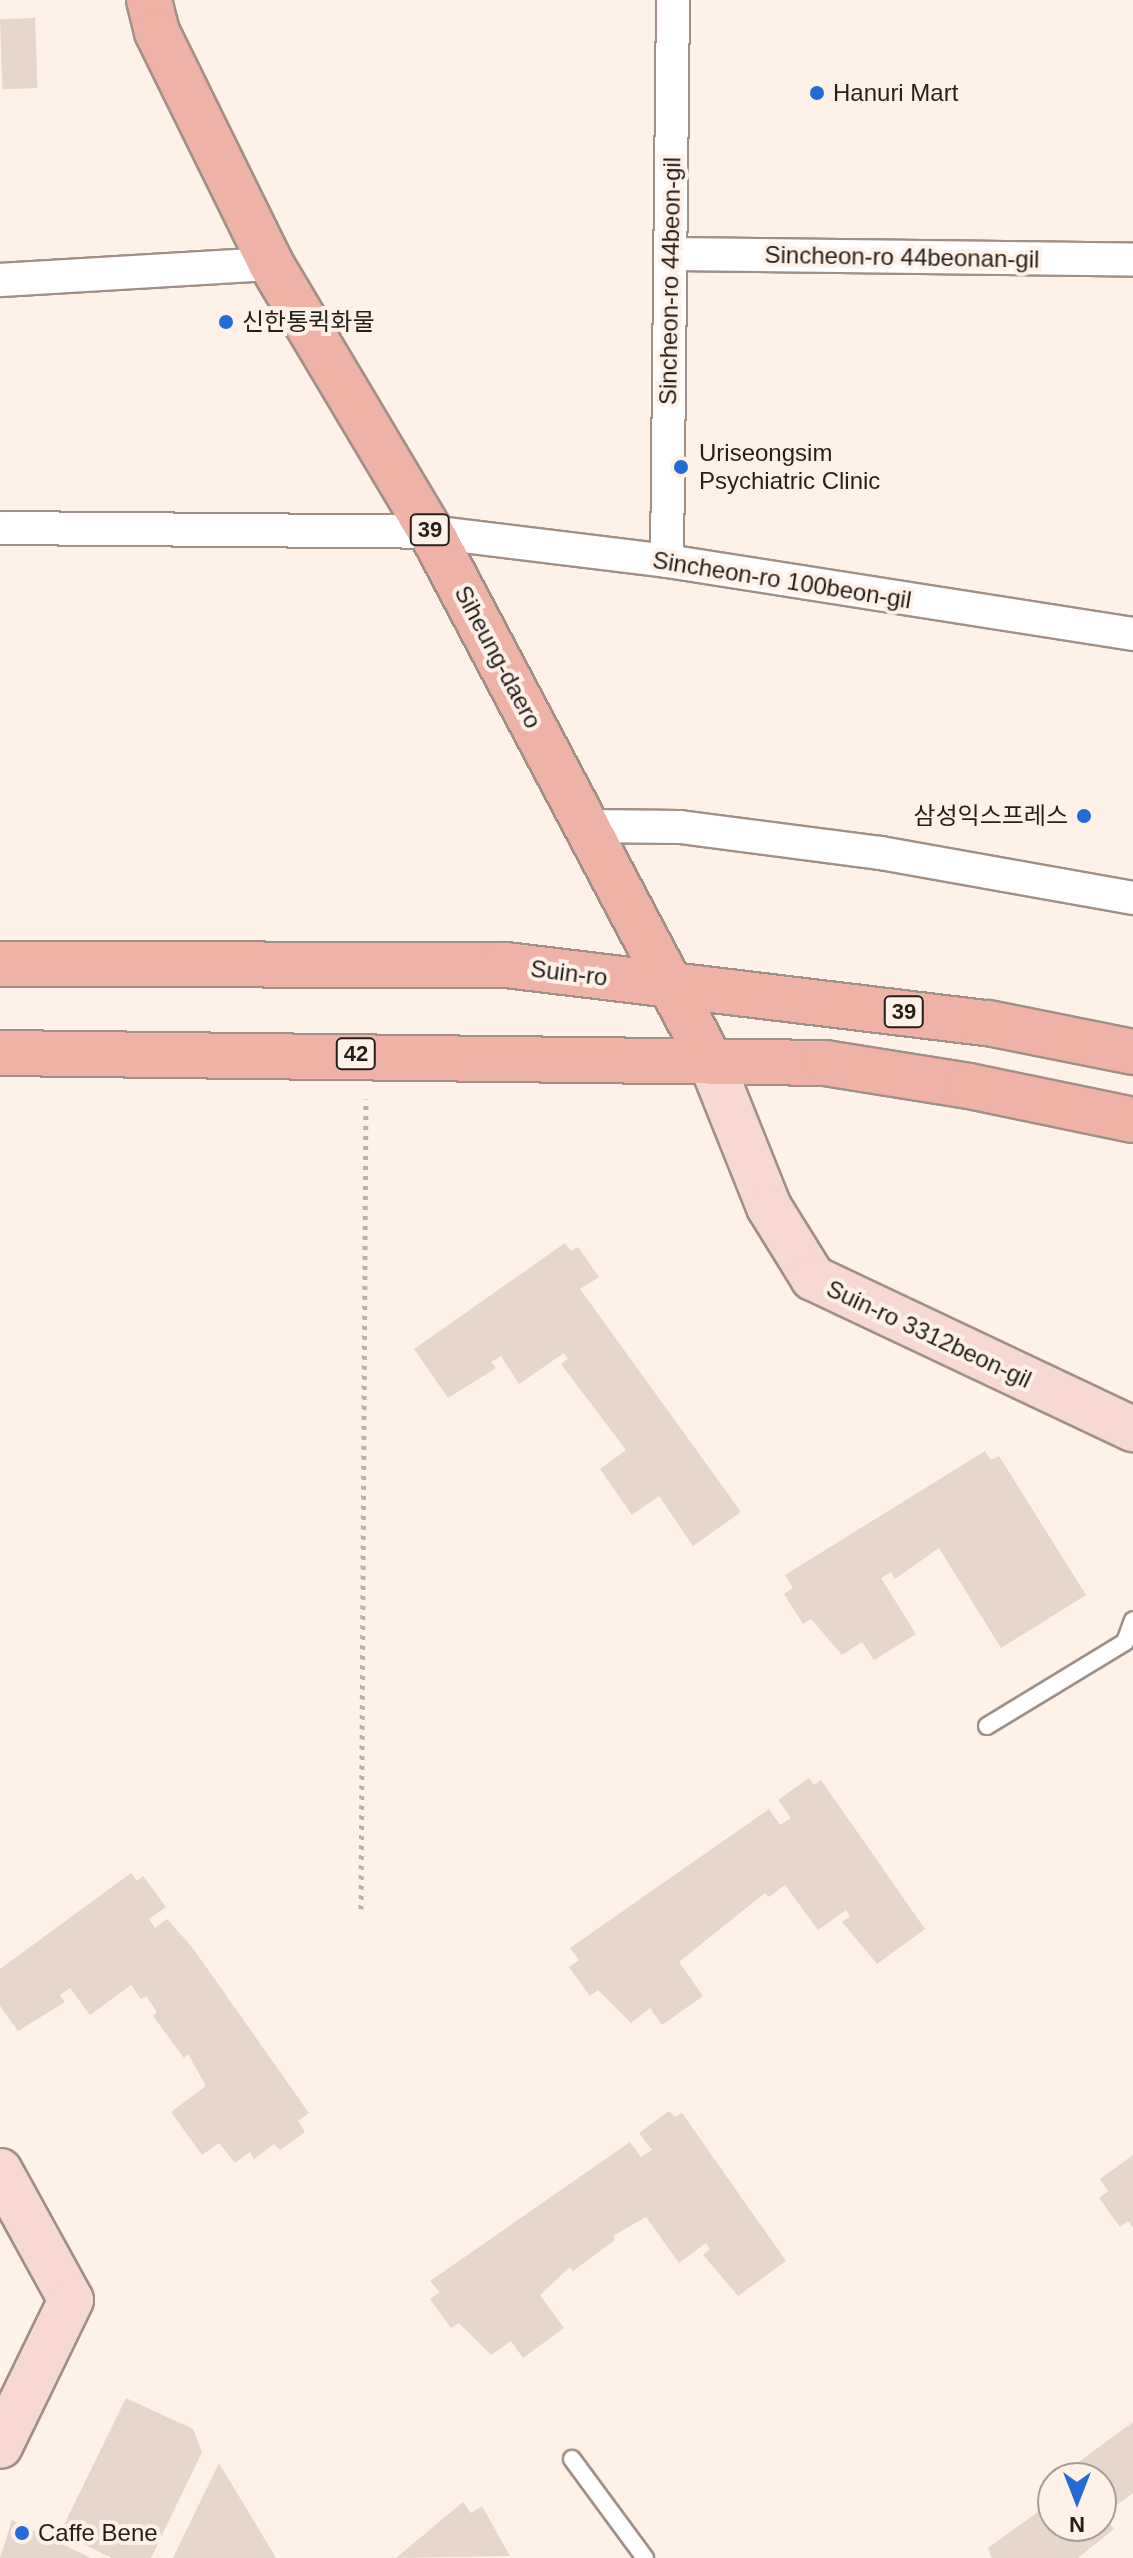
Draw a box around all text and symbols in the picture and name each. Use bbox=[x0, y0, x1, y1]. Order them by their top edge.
place label: Hanuri Mart bbox=[833, 79, 958, 107]
marker: Hanuri Mart bbox=[808, 84, 826, 102]
street label: Sincheon-ro 44beon-gil bbox=[653, 157, 687, 405]
street label: Sincheon-ro 44beonan-gil bbox=[764, 240, 1040, 274]
place label: 신한통퀵화물 bbox=[242, 308, 374, 336]
marker: 신한통퀵화물 bbox=[217, 313, 235, 331]
place label: Uriseongsim Psychiatric Clinic bbox=[699, 439, 880, 495]
marker: Uriseongsim Psychiatric Clinic bbox=[670, 456, 692, 478]
road number: 39 bbox=[408, 512, 452, 548]
street label: Sincheon-ro 100beon-gil bbox=[651, 545, 913, 615]
street label: Siheung-daero bbox=[448, 581, 548, 733]
place label: 삼성익스프레스 bbox=[913, 802, 1068, 830]
marker: 삼성익스프레스 bbox=[1075, 807, 1093, 825]
street label: Suin-ro bbox=[529, 954, 609, 992]
road number: 39 bbox=[882, 994, 926, 1030]
road number: 42 bbox=[334, 1036, 378, 1072]
street label: Suin-ro 3312beon-gil bbox=[822, 1274, 1036, 1394]
north arrow bbox=[1037, 2462, 1117, 2542]
text: N bbox=[1069, 2512, 1085, 2537]
place label: Caffe Bene bbox=[38, 2519, 158, 2547]
marker: Caffe Bene bbox=[13, 2524, 31, 2542]

